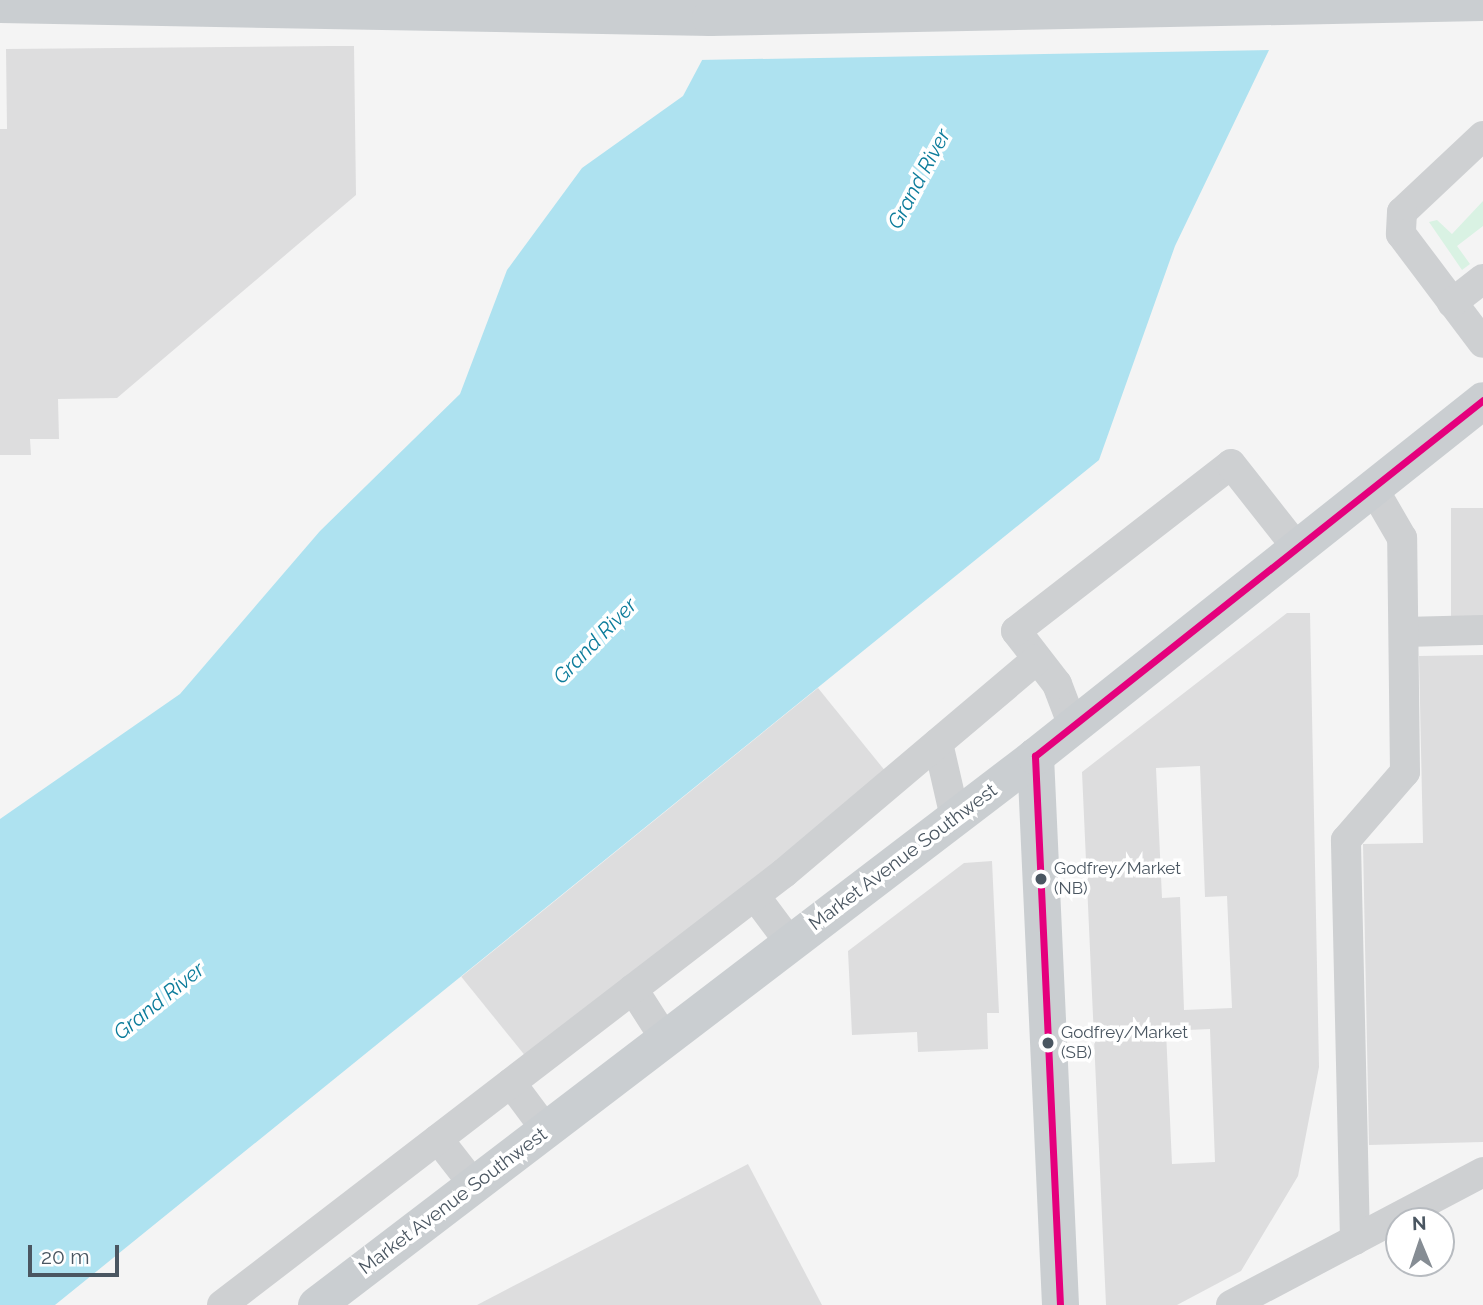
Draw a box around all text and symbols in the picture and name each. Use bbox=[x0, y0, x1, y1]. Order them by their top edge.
water label: Grand River bbox=[882, 125, 956, 233]
water label: Grand River bbox=[548, 593, 642, 689]
street label: Market Avenue Southwest bbox=[804, 779, 1002, 935]
place label: Godfrey/Market (NB) bbox=[1054, 859, 1181, 899]
marker: Godfrey/Market (NB) bbox=[1034, 872, 1048, 886]
water label: Grand River bbox=[108, 957, 210, 1045]
place label: Godfrey/Market (SB) bbox=[1061, 1023, 1188, 1063]
marker: Godfrey/Market (SB) bbox=[1041, 1036, 1055, 1050]
street label: Market Avenue Southwest bbox=[354, 1123, 552, 1279]
north arrow bbox=[1385, 1207, 1455, 1277]
text: N bbox=[1412, 1212, 1427, 1234]
scale bar bbox=[32, 1232, 122, 1276]
text: 20 m bbox=[41, 1244, 89, 1269]

